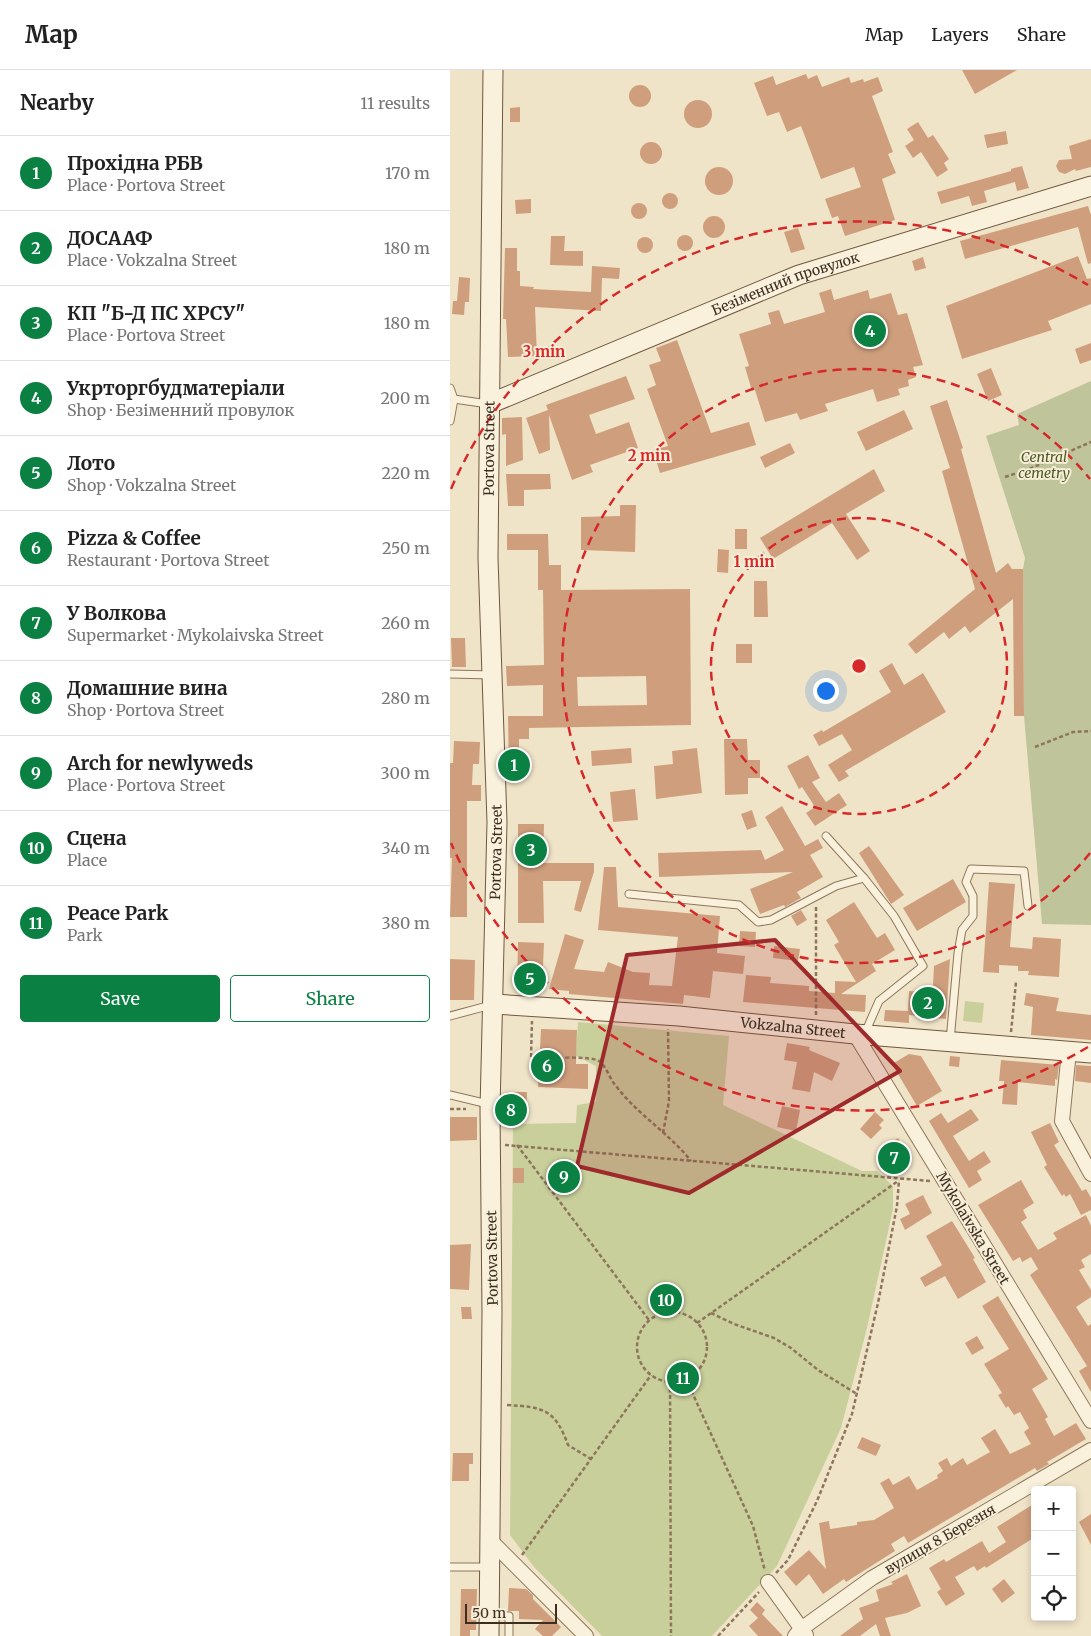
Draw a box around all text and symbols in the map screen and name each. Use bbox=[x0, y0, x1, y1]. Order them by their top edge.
text: Map bbox=[25, 19, 78, 50]
text: Map bbox=[865, 23, 903, 46]
text: Layers bbox=[931, 23, 989, 46]
text: Share bbox=[1017, 23, 1066, 46]
text: Nearby bbox=[20, 89, 94, 116]
text: 11 results bbox=[360, 93, 430, 113]
text: Прохідна РБВ bbox=[67, 151, 203, 175]
text: 1 bbox=[32, 163, 40, 183]
text: 170 m bbox=[385, 163, 430, 183]
text: Place · Portova Street bbox=[67, 175, 225, 195]
text: ДОСААФ bbox=[67, 226, 153, 250]
text: 2 bbox=[31, 238, 41, 258]
text: 180 m bbox=[384, 238, 430, 258]
street label: Безіменний провулок bbox=[709, 248, 862, 319]
text: Place · Vokzalna Street bbox=[67, 250, 237, 270]
text: КП "Б-Д ПС ХРСУ" bbox=[67, 301, 245, 325]
pin: 4 bbox=[854, 312, 886, 350]
text: 3 bbox=[31, 313, 41, 333]
text: 180 m bbox=[384, 313, 430, 333]
text: Place · Portova Street bbox=[67, 325, 225, 345]
text: 3 min bbox=[523, 342, 565, 361]
text: Укрторгбудматеріали bbox=[67, 376, 285, 400]
text: 4 bbox=[31, 388, 41, 408]
text: 200 m bbox=[380, 388, 430, 408]
text: Shop · Безіменний провулок bbox=[67, 400, 294, 420]
street label: Portova Street bbox=[480, 400, 499, 496]
text: 2 min bbox=[628, 446, 670, 465]
park label: Central cemetry bbox=[1018, 448, 1070, 482]
text: Лото bbox=[67, 451, 115, 475]
text: 5 bbox=[31, 463, 41, 483]
text: 220 m bbox=[382, 463, 430, 483]
text: Shop · Vokzalna Street bbox=[67, 475, 236, 495]
text: Pizza & Coffee bbox=[67, 526, 201, 550]
text: 6 bbox=[31, 538, 41, 558]
text: 250 m bbox=[382, 538, 430, 558]
text: Restaurant · Portova Street bbox=[67, 550, 269, 570]
text: 1 min bbox=[734, 552, 774, 571]
text: У Волкова bbox=[67, 601, 166, 625]
text: 7 bbox=[31, 613, 41, 633]
text: 260 m bbox=[381, 613, 430, 633]
text: Supermarket · Mykolaivska Street bbox=[67, 625, 324, 645]
centre of rings bbox=[850, 657, 868, 675]
text: Домашние вина bbox=[67, 676, 228, 700]
your location bbox=[813, 678, 839, 704]
text: 8 bbox=[31, 688, 41, 708]
text: 280 m bbox=[381, 688, 430, 708]
text: Shop · Portova Street bbox=[67, 700, 224, 720]
pin: 1 bbox=[498, 746, 530, 784]
text: Arch for newlyweds bbox=[67, 751, 253, 775]
text: 9 bbox=[31, 763, 41, 783]
text: 300 m bbox=[381, 763, 430, 783]
text: Place · Portova Street bbox=[67, 775, 225, 795]
street label: Portova Street bbox=[486, 804, 506, 900]
text: Сцена bbox=[67, 826, 127, 850]
pin: 3 bbox=[515, 831, 547, 869]
text: 10 bbox=[27, 838, 45, 858]
text: 340 m bbox=[381, 838, 430, 858]
text: Place bbox=[67, 850, 107, 870]
text: Peace Park bbox=[67, 901, 168, 925]
text: 11 bbox=[29, 913, 43, 933]
text: 380 m bbox=[382, 913, 430, 933]
text: Park bbox=[67, 925, 103, 945]
pin: 5 bbox=[514, 960, 546, 998]
button: Save bbox=[20, 975, 220, 1022]
button: Share bbox=[230, 975, 430, 1022]
pin: 2 bbox=[912, 984, 944, 1022]
street label: Vokzalna Street bbox=[739, 1013, 847, 1042]
pin: 6 bbox=[531, 1047, 563, 1085]
pin: 8 bbox=[495, 1091, 527, 1129]
pin: 7 bbox=[878, 1139, 910, 1177]
pin: 9 bbox=[548, 1158, 580, 1196]
street label: Mykolaivska Street bbox=[932, 1168, 1014, 1288]
street label: Portova Street bbox=[482, 1210, 502, 1306]
pin: 10 bbox=[650, 1281, 682, 1319]
pin: 11 bbox=[667, 1359, 699, 1397]
map controls bbox=[1031, 1486, 1076, 1621]
button: + bbox=[1031, 1486, 1076, 1531]
street label: вулиця 8 Березня bbox=[881, 1500, 999, 1578]
button: − bbox=[1031, 1531, 1076, 1576]
button: locate bbox=[1031, 1576, 1076, 1621]
scale bar bbox=[465, 1601, 558, 1624]
text: 50 m bbox=[472, 1604, 506, 1622]

